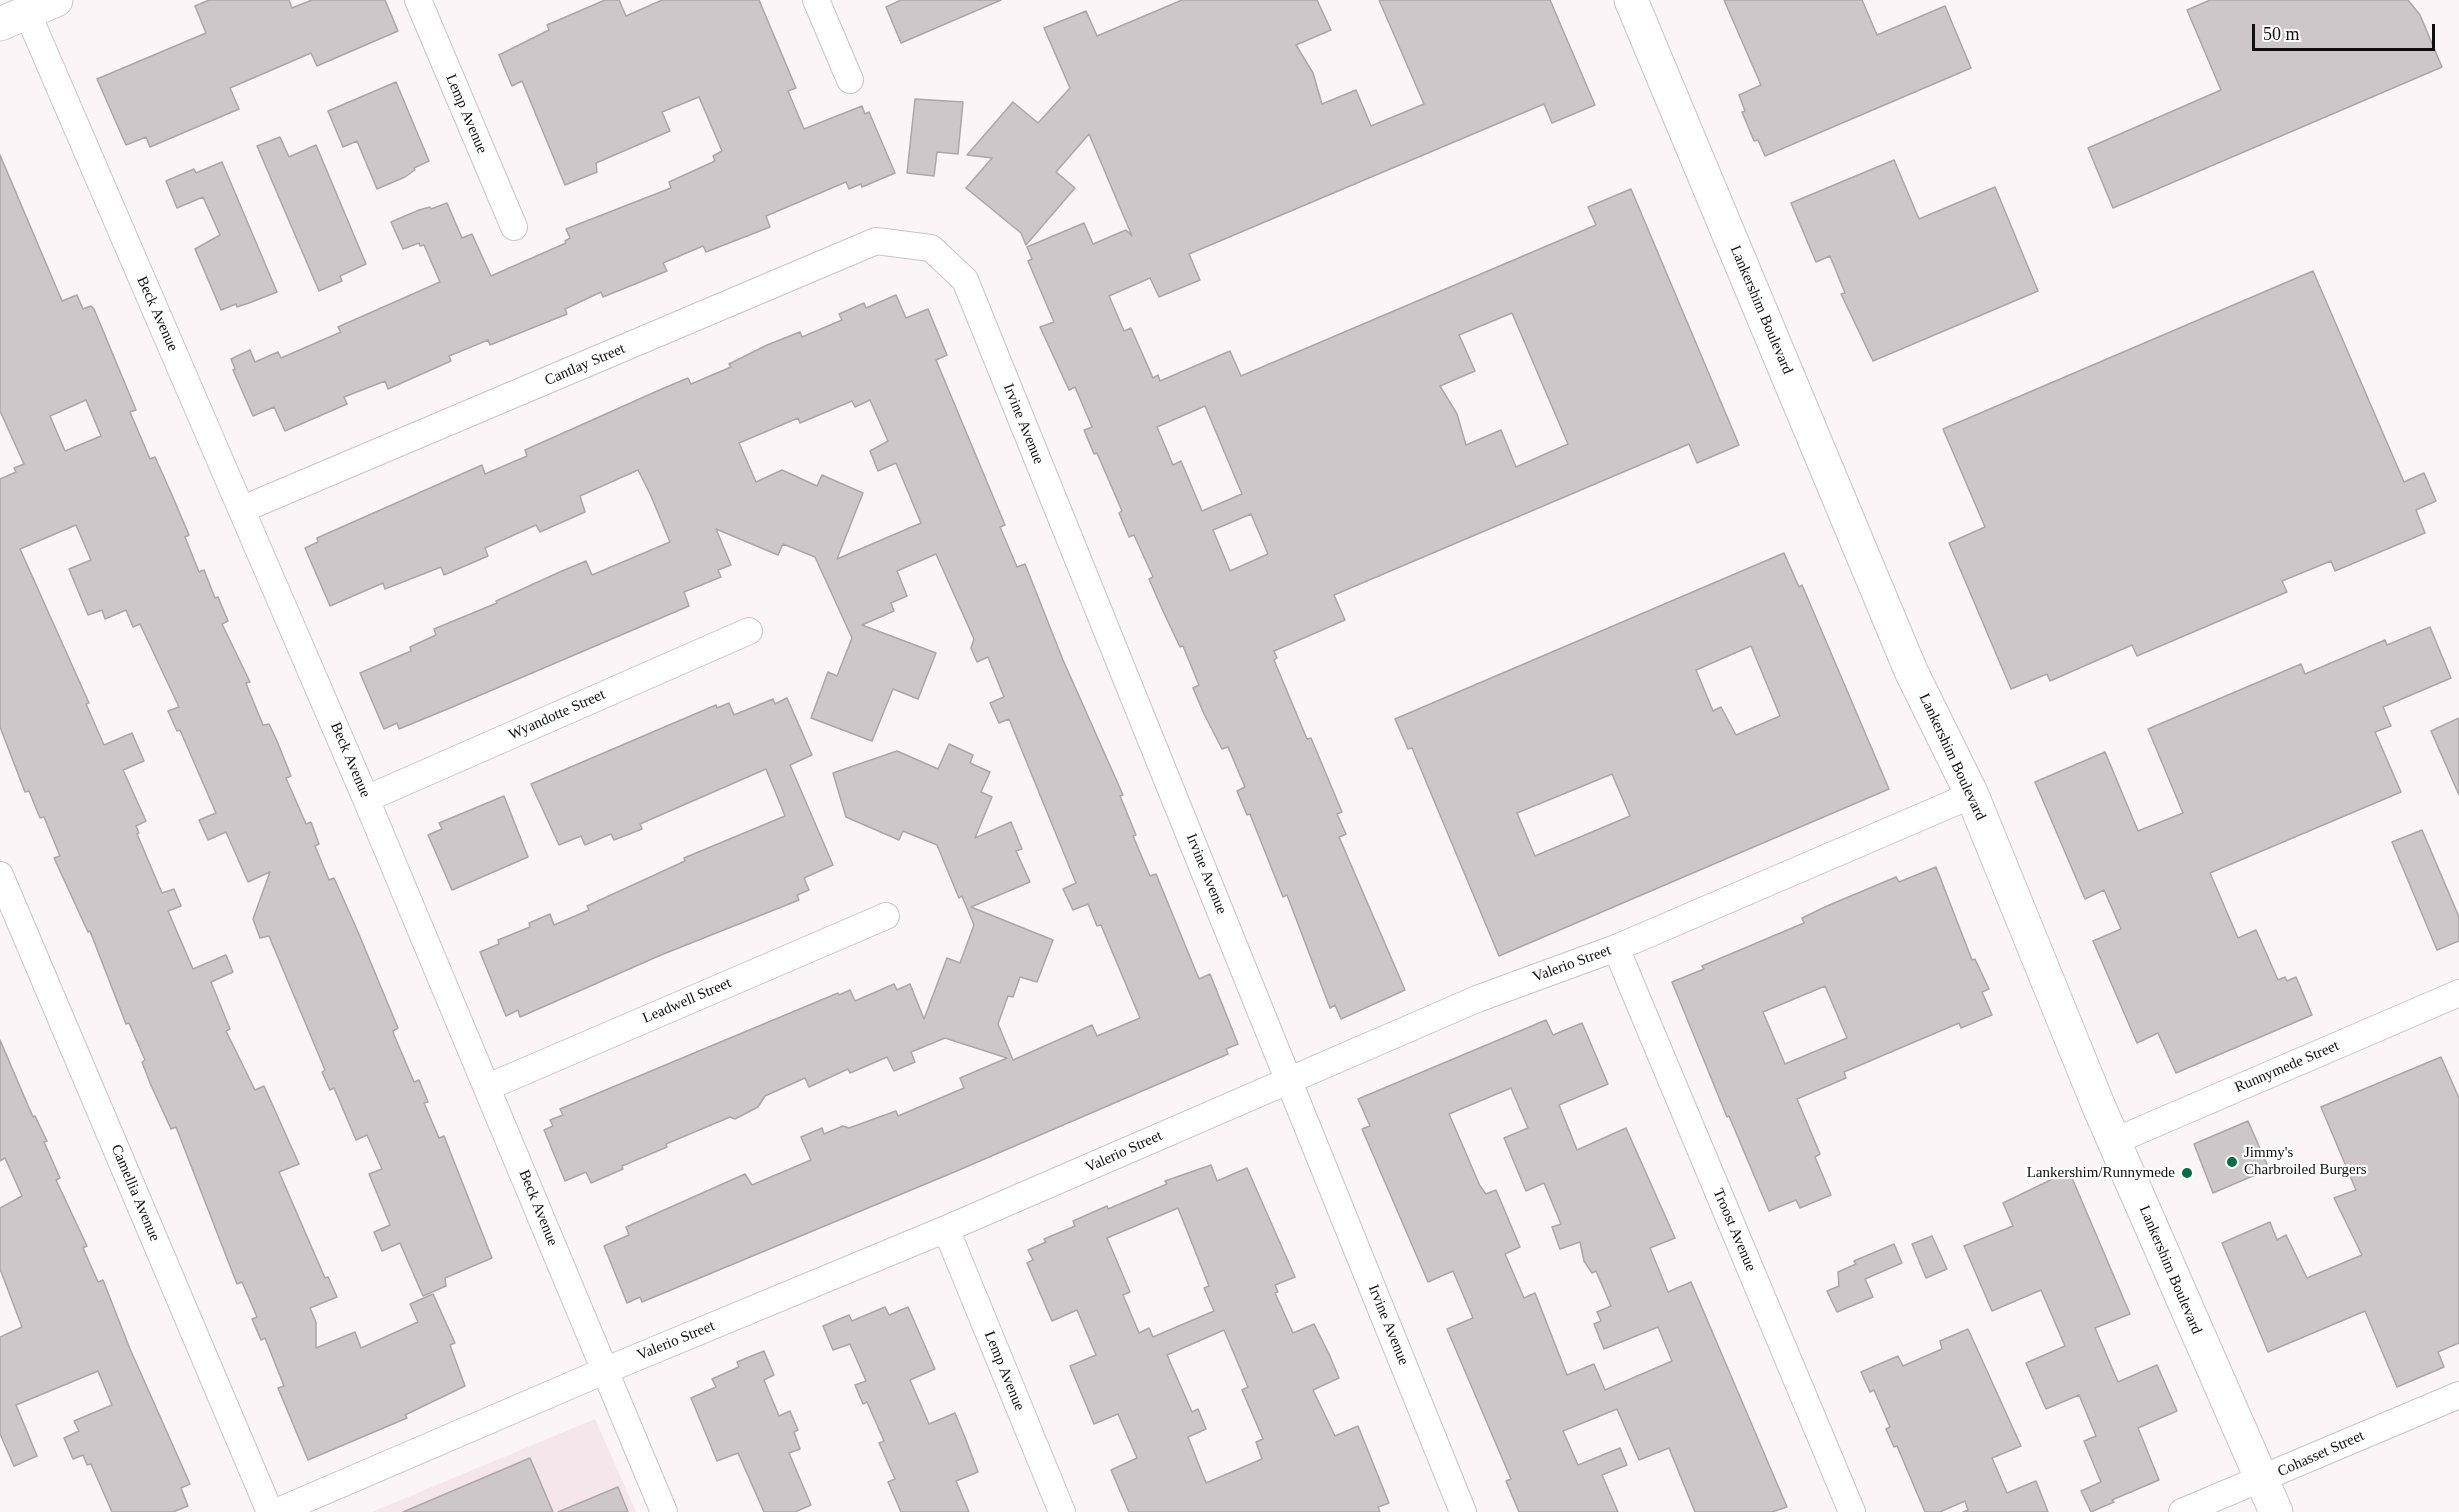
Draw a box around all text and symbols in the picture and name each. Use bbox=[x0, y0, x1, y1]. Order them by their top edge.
scale bar bbox=[2255, 12, 2438, 50]
text: 50 m bbox=[2263, 24, 2300, 44]
street label: Lemp Avenue bbox=[441, 72, 491, 156]
street label: Lankershim Boulevard bbox=[1726, 243, 1796, 377]
street label: Beck Avenue bbox=[132, 274, 182, 354]
street label: Cantlay Street bbox=[542, 340, 628, 390]
street label: Irvine Avenue bbox=[999, 381, 1047, 467]
street label: Wyandotte Street bbox=[506, 686, 608, 744]
street label: Lankershim Boulevard bbox=[1915, 691, 1989, 823]
street label: Beck Avenue bbox=[326, 720, 374, 800]
street label: Irvine Avenue bbox=[1182, 831, 1230, 917]
street label: Valerio Street bbox=[1530, 942, 1614, 986]
street label: Leadwell Street bbox=[640, 974, 734, 1028]
street label: Runnymede Street bbox=[2232, 1037, 2342, 1097]
street label: Valerio Street bbox=[1083, 1127, 1165, 1177]
street label: Camellia Avenue bbox=[107, 1142, 163, 1244]
place label: Jimmy's Charbroiled Burgers bbox=[2244, 1144, 2367, 1179]
marker: Jimmy's Charbroiled Burgers bbox=[2225, 1155, 2239, 1169]
place label: Lankershim/Runnymede bbox=[2027, 1164, 2175, 1182]
marker: Lankershim/Runnymede bbox=[2180, 1166, 2194, 1180]
street label: Beck Avenue bbox=[515, 1167, 561, 1249]
street label: Troost Avenue bbox=[1709, 1186, 1759, 1274]
street label: Lankershim Boulevard bbox=[2135, 1203, 2205, 1337]
street label: Irvine Avenue bbox=[1364, 1282, 1412, 1368]
street label: Valerio Street bbox=[635, 1317, 717, 1365]
street label: Lemp Avenue bbox=[980, 1329, 1028, 1413]
street label: Cohasset Street bbox=[2275, 1427, 2367, 1481]

